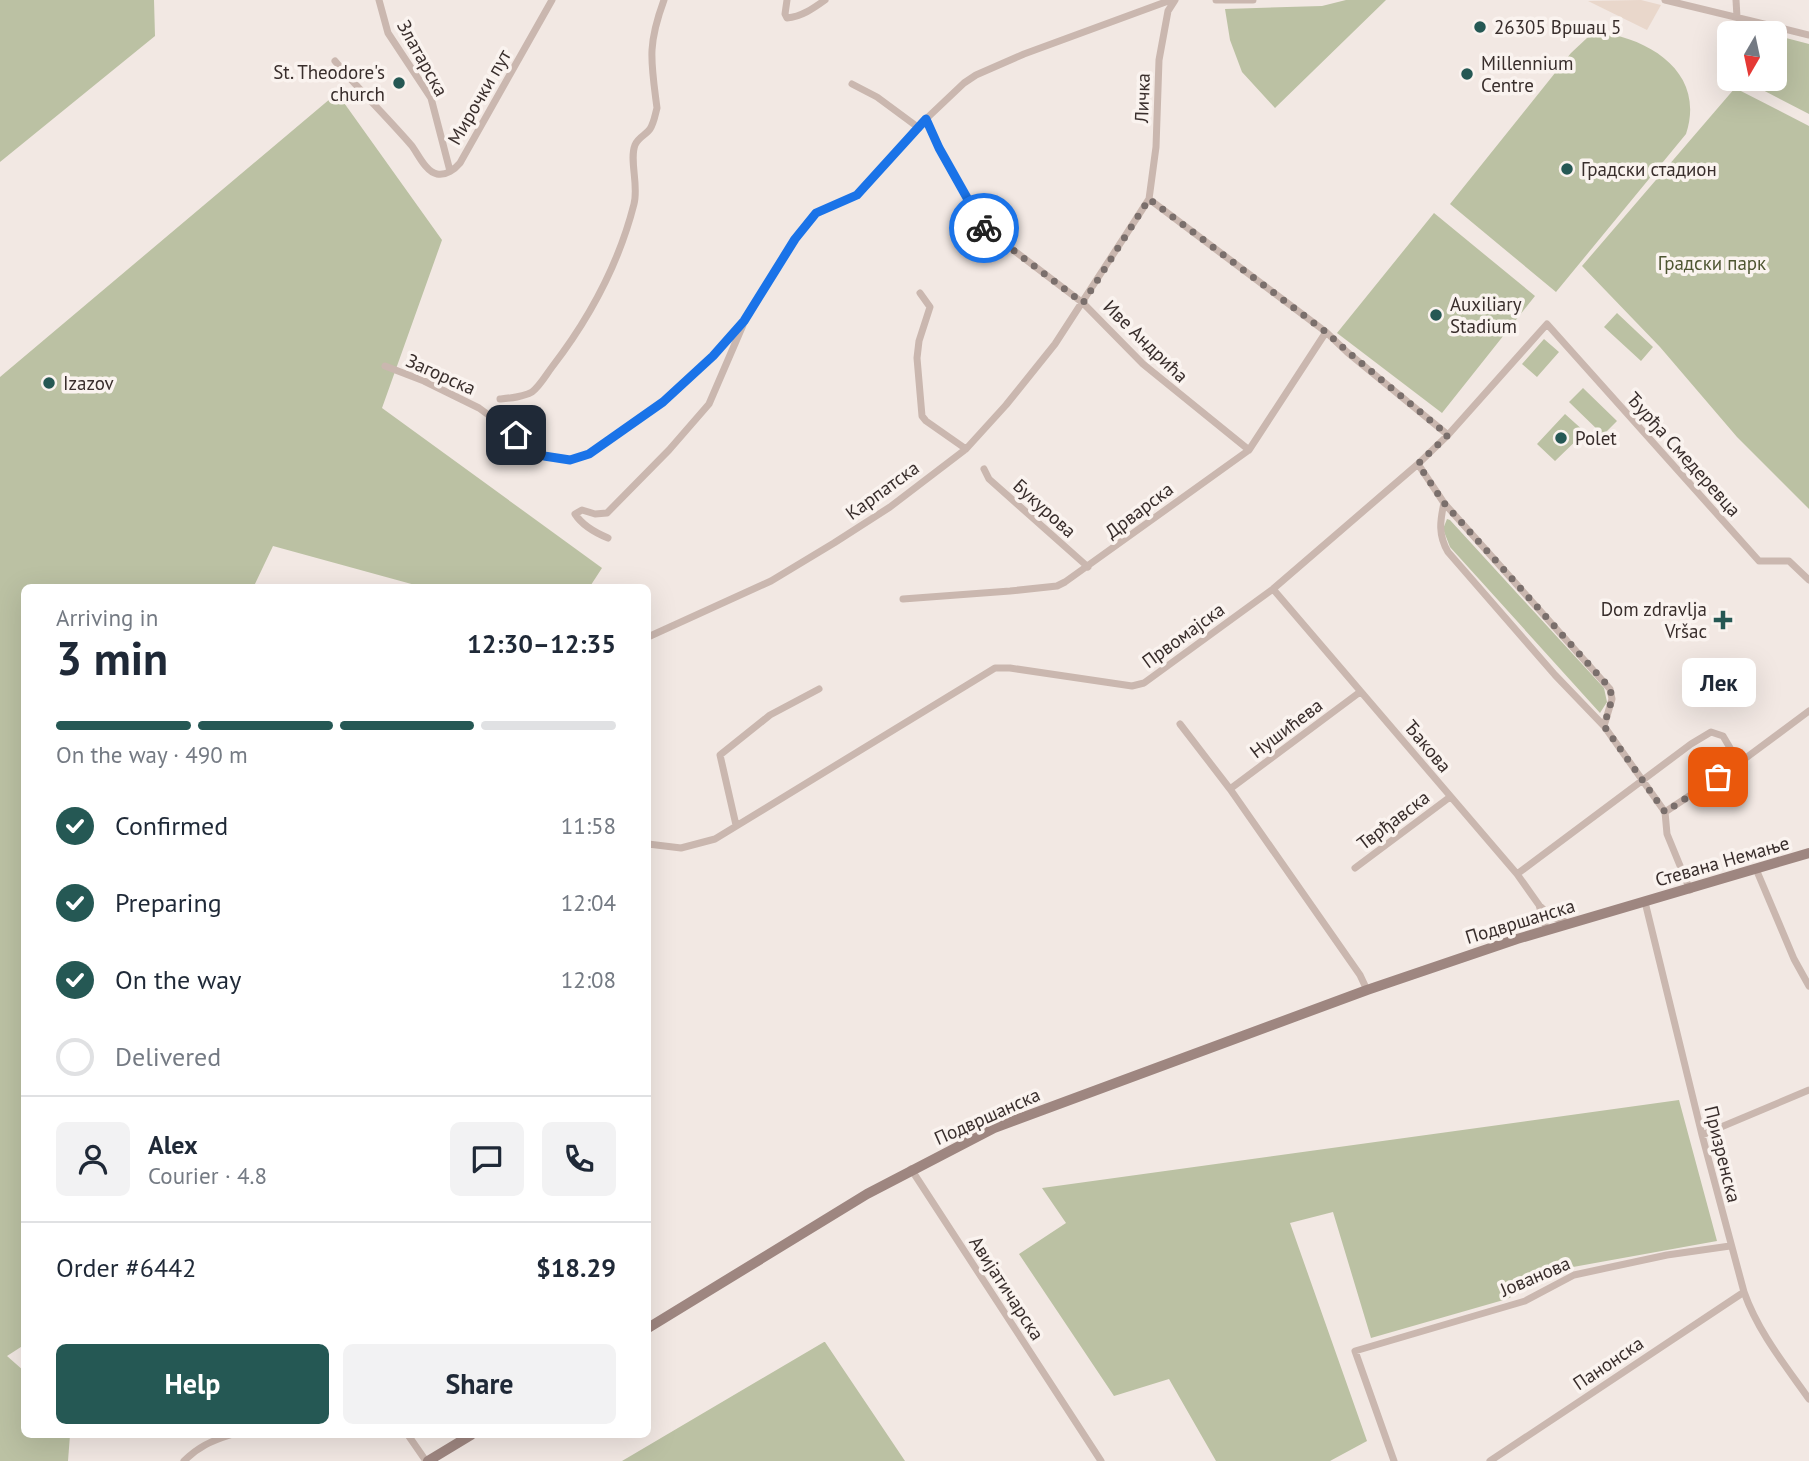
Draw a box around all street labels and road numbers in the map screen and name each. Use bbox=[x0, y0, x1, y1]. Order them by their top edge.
street label: Златарска bbox=[392, 16, 454, 100]
street label: Мирочки пут bbox=[442, 45, 516, 149]
street label: Личка bbox=[1129, 73, 1155, 124]
street label: Иве Андрића bbox=[1099, 295, 1193, 387]
street label: Загорска bbox=[402, 348, 480, 400]
street label: Ђурђа Смедеревца bbox=[1622, 387, 1746, 521]
street label: Карпатска bbox=[840, 455, 924, 525]
street label: Букурова bbox=[1009, 473, 1081, 543]
street label: Дрварска bbox=[1100, 477, 1178, 543]
street label: Првомајска bbox=[1137, 597, 1229, 673]
street label: Нушићева bbox=[1245, 693, 1327, 763]
street label: Ђакова bbox=[1399, 715, 1457, 777]
street label: Тврђавска bbox=[1352, 785, 1434, 855]
street label: Стевана Немање bbox=[1652, 830, 1792, 892]
street label: Подвршанска bbox=[1462, 893, 1578, 949]
street label: Подвршанска bbox=[930, 1082, 1044, 1150]
street label: Призренска bbox=[1699, 1103, 1747, 1205]
street label: Авијатичарска bbox=[964, 1231, 1050, 1345]
street label: Јованова bbox=[1495, 1251, 1574, 1302]
street label: Панонска bbox=[1568, 1331, 1648, 1395]

